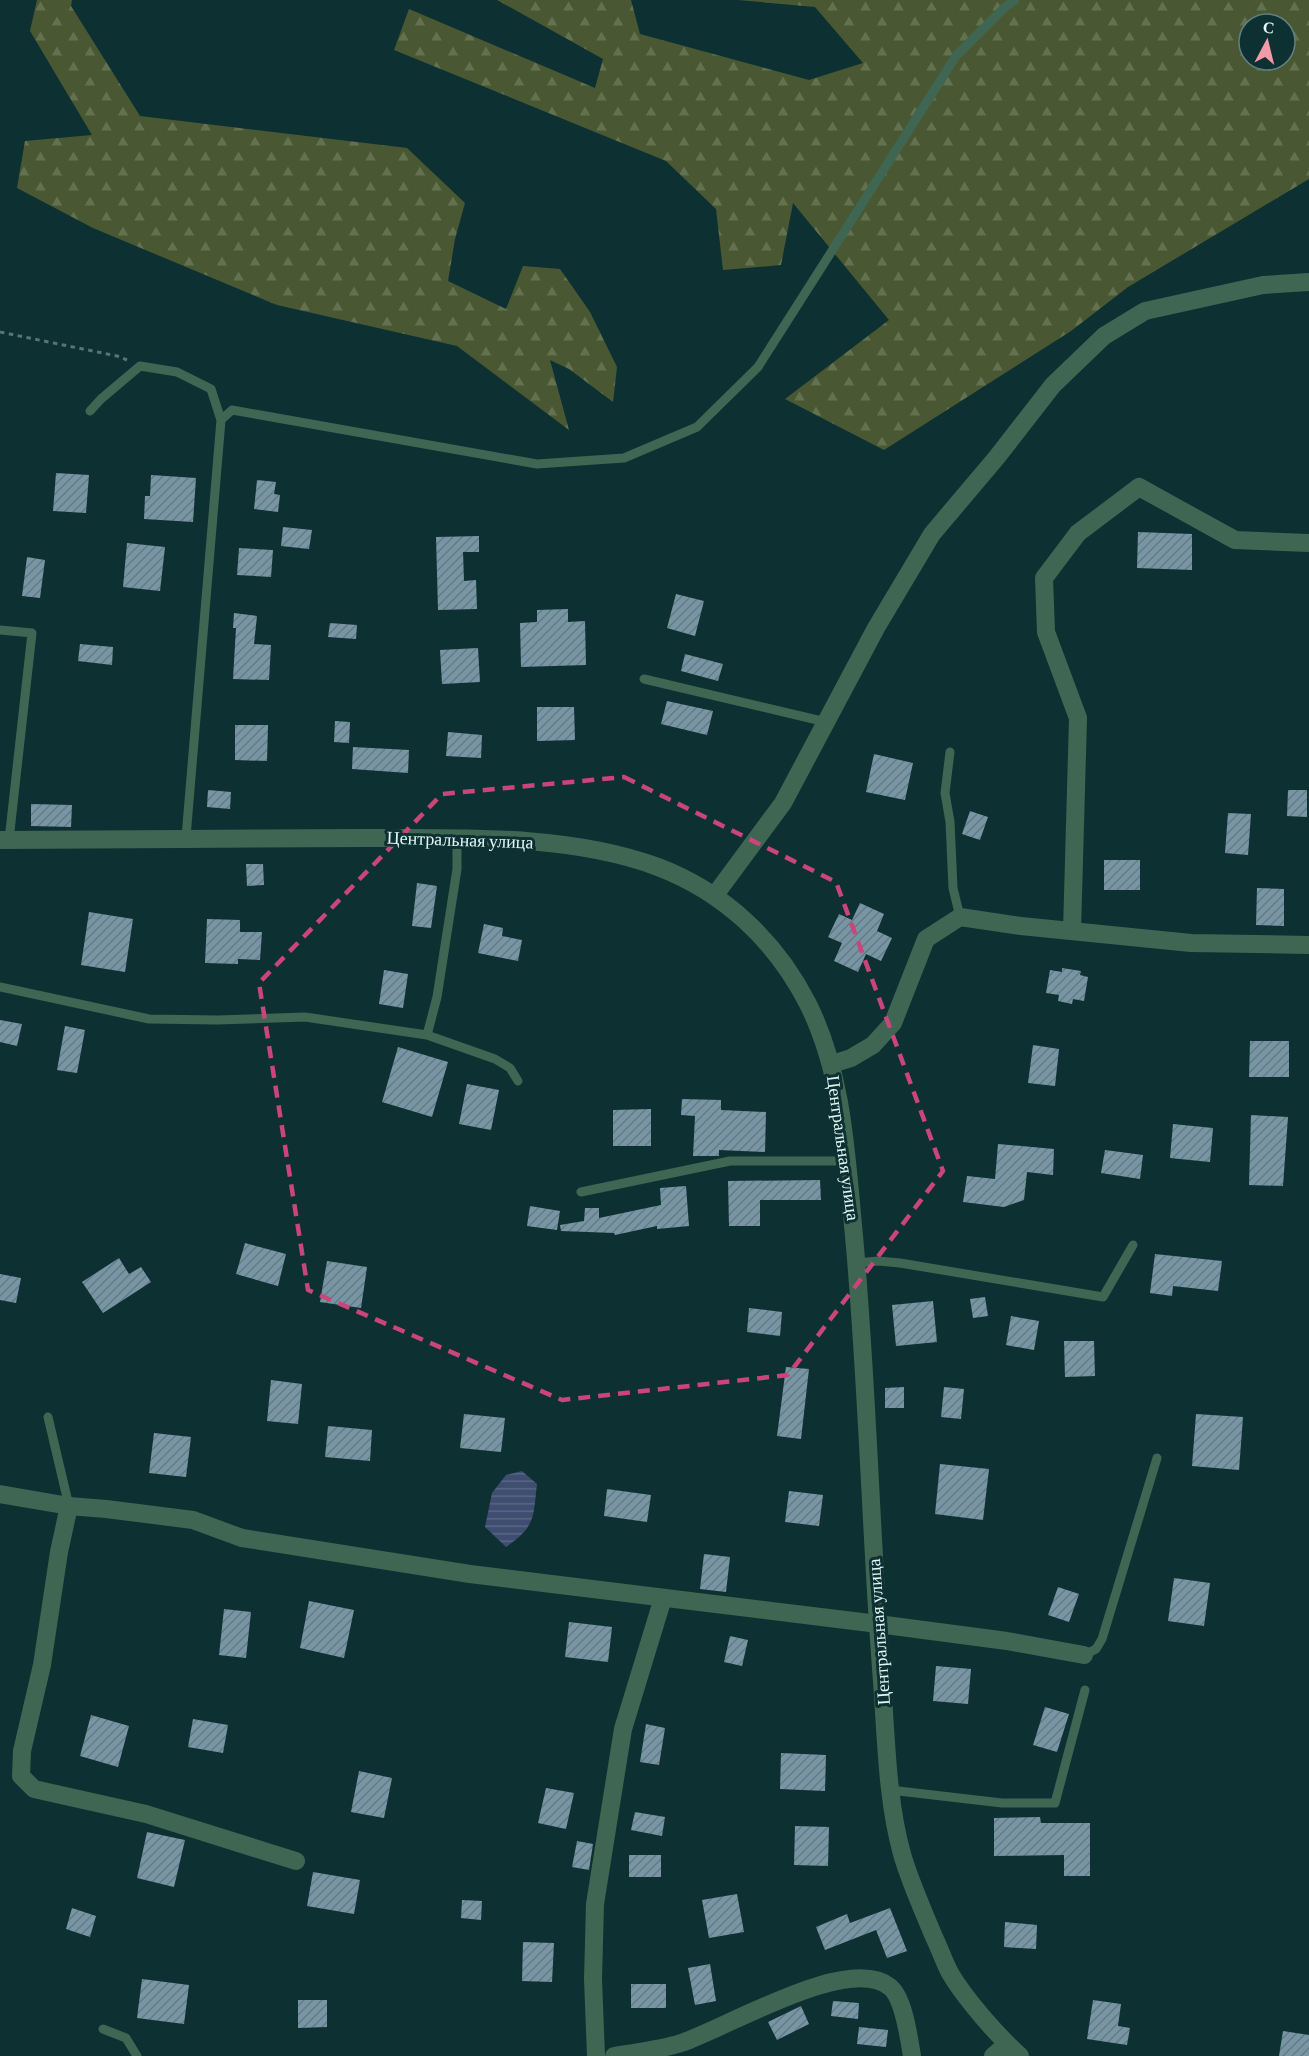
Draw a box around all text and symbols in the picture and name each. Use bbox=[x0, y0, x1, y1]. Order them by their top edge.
north arrow bbox=[1237, 12, 1297, 72]
text: С bbox=[1262, 18, 1276, 37]
street label: Центральная улица bbox=[386, 827, 534, 853]
street label: Центральная улица bbox=[823, 1074, 863, 1222]
street label: Центральная улица bbox=[864, 1558, 894, 1706]

